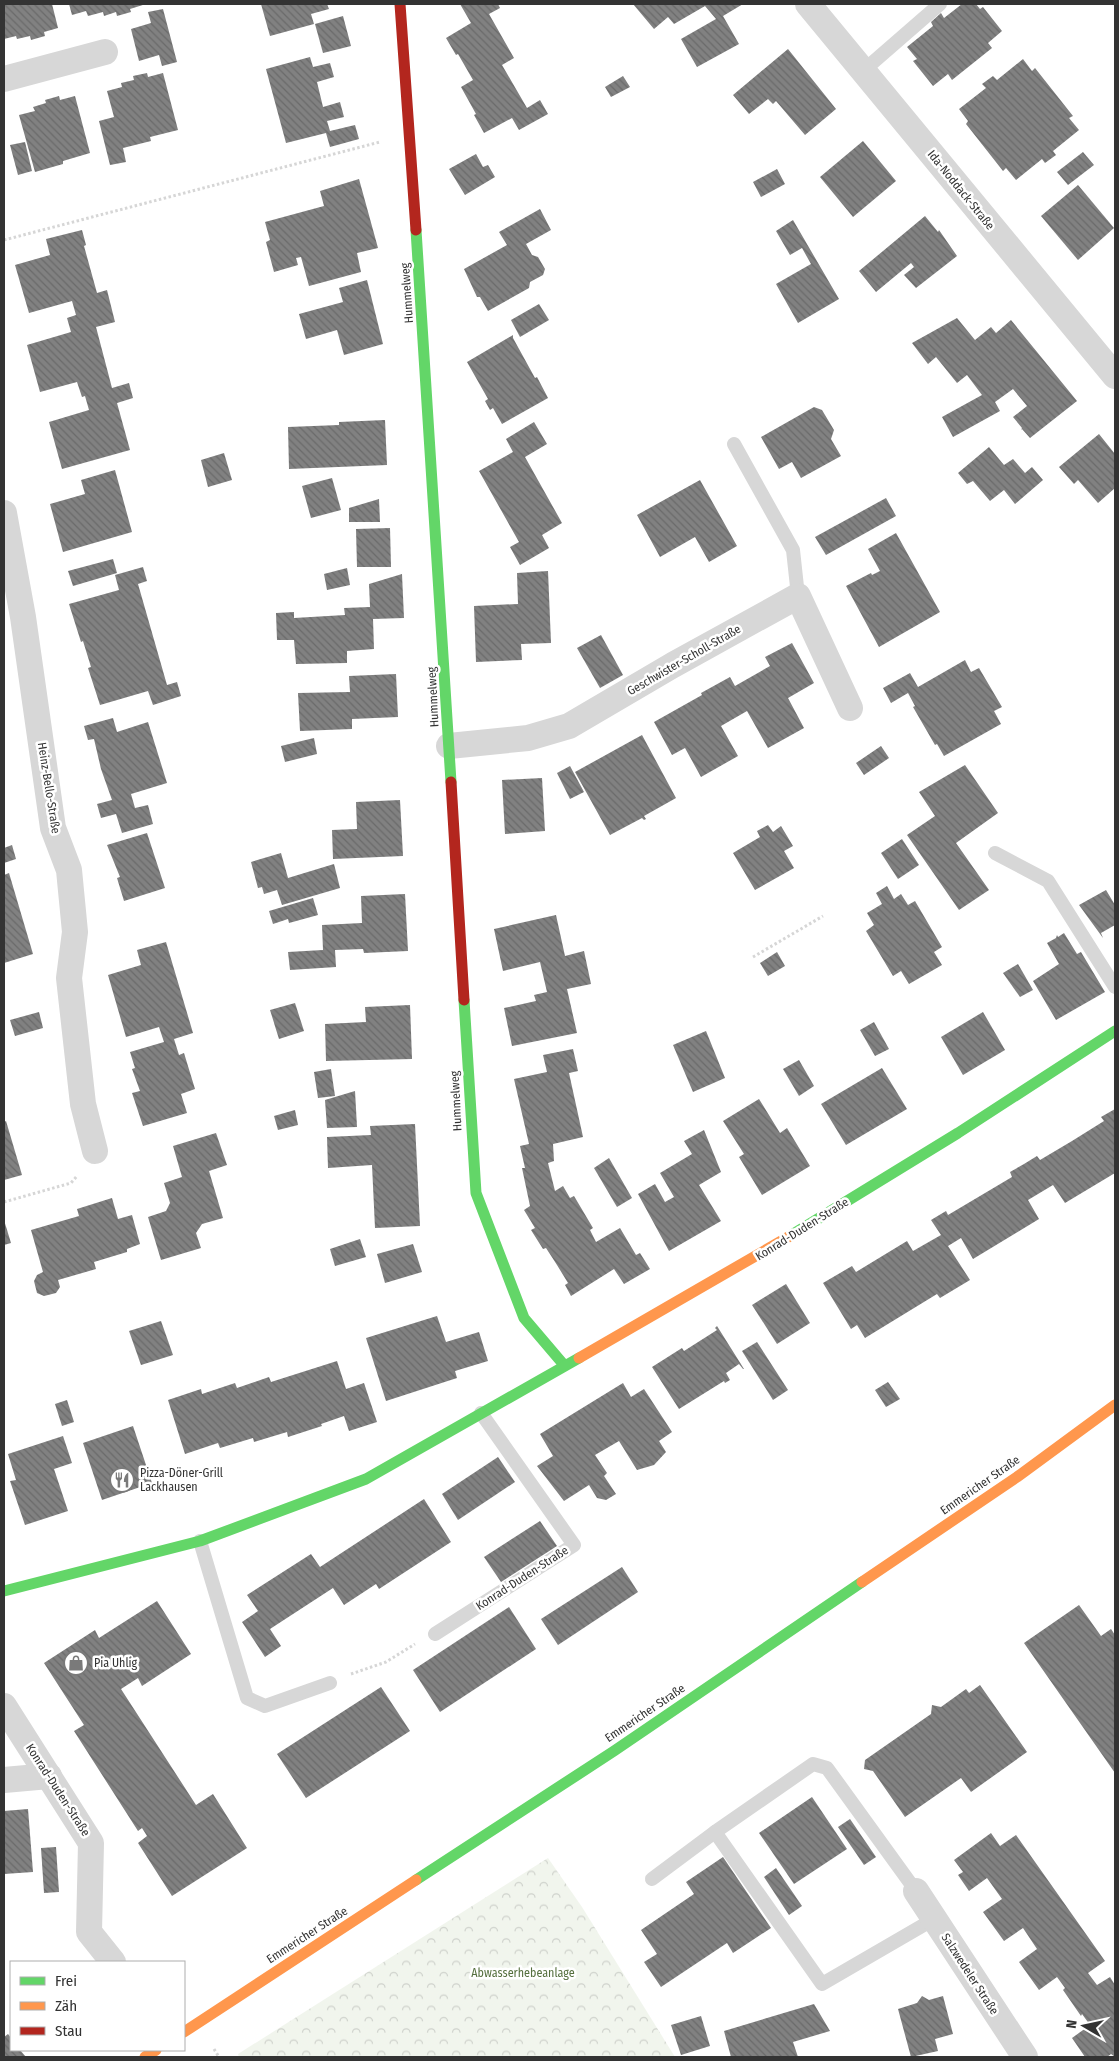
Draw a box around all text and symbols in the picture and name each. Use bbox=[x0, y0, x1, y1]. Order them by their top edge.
street label: Ida-Noddack-Straße bbox=[925, 147, 997, 233]
street label: Hummelweg bbox=[398, 262, 416, 324]
street label: Geschwister-Scholl-Straße bbox=[625, 622, 743, 698]
street label: Hummelweg bbox=[424, 666, 442, 728]
street label: Heinz-Bello-Straße bbox=[35, 741, 63, 835]
street label: Hummelweg bbox=[447, 1070, 465, 1132]
street label: Konrad-Duden-Straße bbox=[753, 1195, 851, 1263]
street label: Emmericher Straße bbox=[938, 1452, 1022, 1518]
place label: Pizza-Döner-Grill Lackhausen bbox=[140, 1466, 223, 1494]
restaurant icon: Pizza-Döner-Grill Lackhausen bbox=[109, 1467, 135, 1493]
street label: Konrad-Duden-Straße bbox=[473, 1543, 571, 1613]
shop icon: Pia Uhlig bbox=[63, 1650, 89, 1676]
place label: Pia Uhlig bbox=[94, 1656, 138, 1670]
street label: Emmericher Straße bbox=[602, 1681, 688, 1745]
street label: Konrad-Duden-Straße bbox=[23, 1741, 93, 1839]
street label: Emmericher Straße bbox=[264, 1904, 350, 1966]
street label: Salzwedeler Straße bbox=[939, 1931, 1001, 2017]
legend bbox=[10, 1961, 185, 2051]
park label: Abwasserhebeanlage bbox=[471, 1966, 575, 1980]
text: Frei bbox=[55, 1972, 77, 1990]
text: Zäh bbox=[55, 1997, 77, 2015]
north arrow bbox=[1059, 2001, 1109, 2051]
text: N bbox=[1063, 2019, 1081, 2030]
text: Stau bbox=[55, 2022, 82, 2040]

